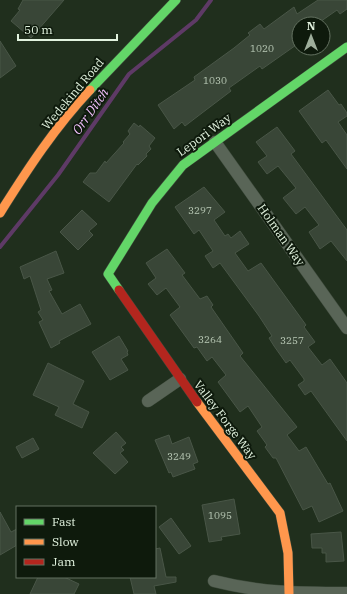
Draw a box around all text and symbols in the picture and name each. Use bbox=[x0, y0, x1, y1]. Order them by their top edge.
scale bar bbox=[18, 16, 117, 42]
north arrow bbox=[291, 16, 331, 56]
text: N bbox=[307, 19, 316, 33]
text: 50 m bbox=[24, 22, 53, 37]
house number: 1020 bbox=[250, 42, 274, 55]
street label: Wedekind Road bbox=[38, 55, 107, 132]
house number: 1030 bbox=[203, 74, 227, 87]
water label: Orr Ditch bbox=[68, 85, 112, 138]
street label: Lepori Way bbox=[174, 110, 234, 159]
street label: Holman Way bbox=[255, 201, 309, 269]
house number: 3297 bbox=[188, 204, 212, 217]
house number: 3264 bbox=[198, 333, 222, 346]
house number: 3257 bbox=[280, 334, 304, 347]
street label: Valley Forge Way bbox=[191, 377, 260, 463]
house number: 3249 bbox=[167, 450, 191, 463]
legend bbox=[16, 506, 156, 578]
house number: 1095 bbox=[208, 509, 232, 522]
text: Fast bbox=[52, 514, 76, 529]
text: Slow bbox=[52, 534, 79, 549]
text: Jam bbox=[52, 554, 76, 569]

